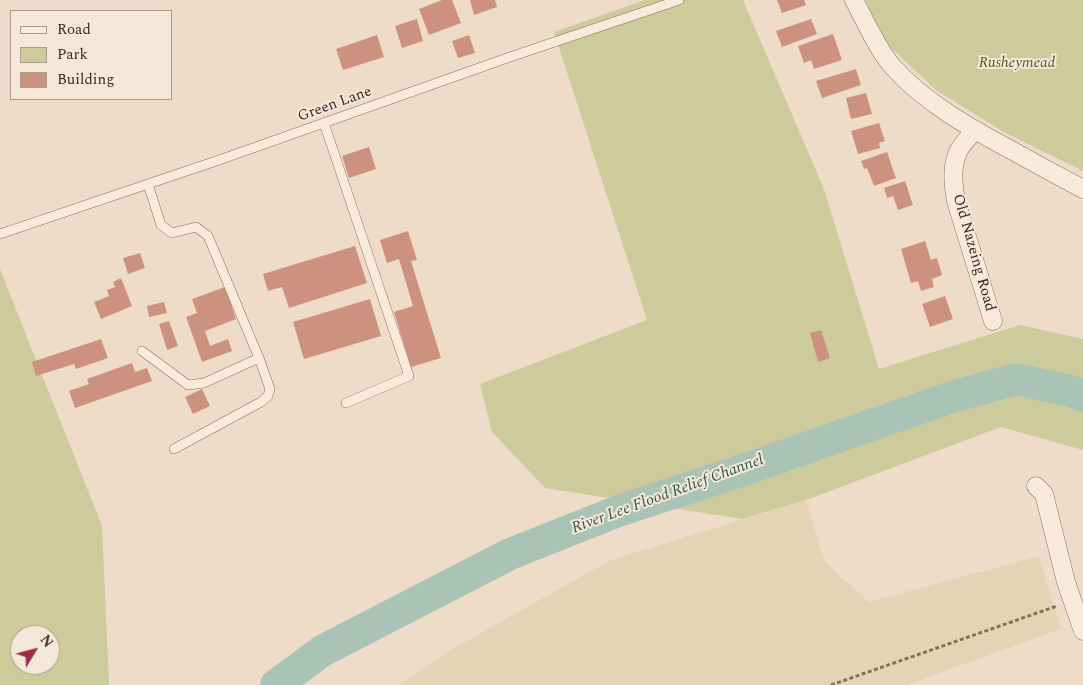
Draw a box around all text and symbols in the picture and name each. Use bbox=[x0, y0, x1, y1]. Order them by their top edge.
legend bbox=[10, 10, 172, 100]
text: Road bbox=[57, 18, 91, 41]
text: Park bbox=[57, 43, 88, 66]
park label: Rusheymead bbox=[979, 55, 1055, 73]
text: Building bbox=[57, 68, 114, 91]
street label: Green Lane bbox=[296, 83, 374, 127]
street label: Old Nazeing Road bbox=[948, 192, 998, 314]
water label: River Lee Flood Relief Channel bbox=[569, 451, 767, 539]
north arrow bbox=[10, 625, 60, 675]
text: N bbox=[35, 630, 58, 652]

